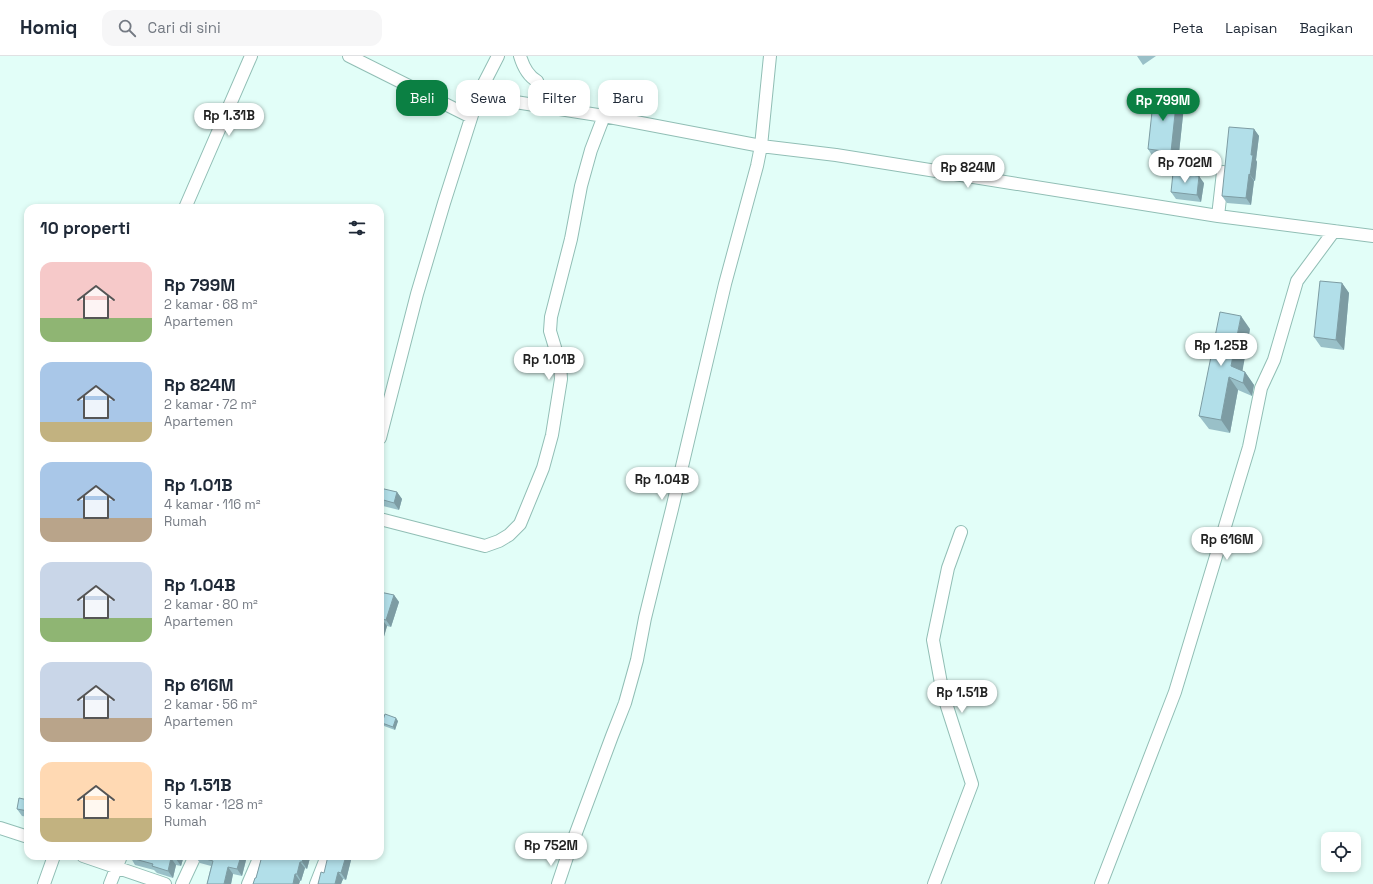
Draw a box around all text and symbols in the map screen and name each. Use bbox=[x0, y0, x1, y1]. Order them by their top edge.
search box bbox=[102, 10, 382, 46]
text: Homiq bbox=[20, 15, 78, 40]
icon: search bbox=[116, 17, 138, 39]
text: Cari di sini bbox=[148, 18, 221, 37]
text: Peta bbox=[1173, 19, 1203, 37]
text: Lapisan bbox=[1225, 19, 1277, 37]
text: Bagikan bbox=[1299, 19, 1353, 37]
chip: Beli bbox=[396, 80, 448, 116]
chip: Sewa bbox=[456, 80, 520, 116]
chip: Filter bbox=[528, 80, 590, 116]
chip: Baru bbox=[598, 80, 658, 116]
pin: Rp 799M bbox=[1126, 88, 1200, 122]
text: Rp 799M bbox=[1136, 92, 1190, 109]
pin: Rp 1.31B bbox=[188, 103, 270, 137]
text: Rp 1.31B bbox=[203, 107, 255, 124]
pin: Rp 702M bbox=[1148, 150, 1222, 184]
text: Rp 702M bbox=[1158, 154, 1212, 171]
pin: Rp 824M bbox=[931, 155, 1005, 189]
text: Rp 824M bbox=[941, 159, 995, 176]
text: 10 properti bbox=[40, 217, 130, 239]
icon: filters bbox=[346, 217, 368, 239]
text: Rp 799M bbox=[164, 274, 235, 296]
icon: home bbox=[72, 278, 120, 326]
text: 2 kamar · 68 m² bbox=[164, 296, 258, 313]
text: Apartemen bbox=[164, 313, 233, 330]
pin: Rp 1.25B bbox=[1180, 333, 1262, 367]
text: Rp 1.25B bbox=[1194, 337, 1248, 354]
pin: Rp 1.01B bbox=[508, 347, 590, 381]
text: Rp 1.01B bbox=[523, 351, 575, 368]
text: Rp 824M bbox=[164, 374, 236, 396]
icon: home bbox=[72, 378, 120, 426]
text: 2 kamar · 72 m² bbox=[164, 396, 257, 413]
text: Apartemen bbox=[164, 413, 233, 430]
pin: Rp 1.04B bbox=[621, 467, 703, 501]
text: Rp 1.04B bbox=[635, 471, 689, 488]
text: Rp 1.01B bbox=[164, 474, 232, 496]
icon: home bbox=[72, 478, 120, 526]
text: 4 kamar · 116 m² bbox=[164, 496, 261, 513]
text: Rumah bbox=[164, 513, 207, 530]
pin: Rp 616M bbox=[1190, 527, 1264, 561]
text: Rp 616M bbox=[1200, 531, 1254, 548]
text: Rp 1.04B bbox=[164, 574, 236, 596]
icon: home bbox=[72, 578, 120, 626]
text: 2 kamar · 80 m² bbox=[164, 596, 258, 613]
text: Apartemen bbox=[164, 613, 233, 630]
text: Rp 616M bbox=[164, 674, 234, 696]
icon: home bbox=[72, 678, 120, 726]
pin: Rp 1.51B bbox=[921, 680, 1003, 714]
text: Rp 1.51B bbox=[936, 684, 988, 701]
text: 2 kamar · 56 m² bbox=[164, 696, 257, 713]
text: Apartemen bbox=[164, 713, 233, 730]
text: Rp 1.51B bbox=[164, 774, 232, 796]
icon: home bbox=[72, 778, 120, 826]
text: 5 kamar · 128 m² bbox=[164, 796, 263, 813]
text: Rumah bbox=[164, 813, 207, 830]
map controls bbox=[1321, 832, 1361, 872]
button: locate bbox=[1321, 832, 1361, 872]
pin: Rp 752M bbox=[514, 833, 588, 867]
text: Rp 752M bbox=[524, 837, 578, 854]

